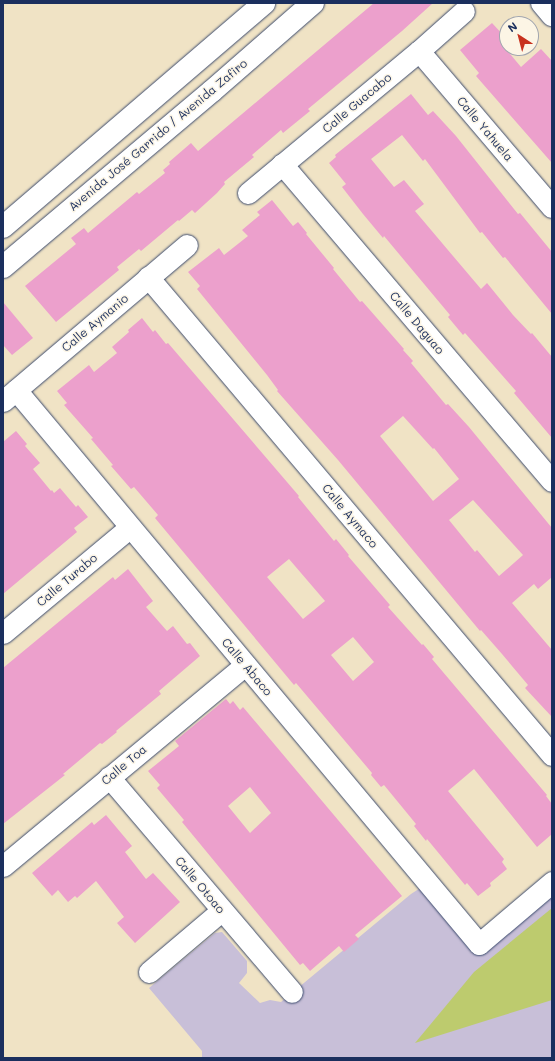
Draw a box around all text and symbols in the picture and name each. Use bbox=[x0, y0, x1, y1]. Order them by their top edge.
north arrow bbox=[499, 16, 539, 56]
text: N bbox=[504, 18, 520, 35]
street label: Avenida José Garrido / Avenida Zafiro bbox=[66, 56, 250, 214]
street label: Calle Guacabo bbox=[320, 70, 394, 136]
street label: Calle Yahuela bbox=[454, 94, 516, 164]
street label: Calle Daguao bbox=[387, 289, 447, 357]
street label: Calle Aymanio bbox=[59, 291, 131, 355]
street label: Calle Aymaco bbox=[319, 481, 381, 551]
street label: Calle Turabo bbox=[34, 550, 100, 610]
street label: Calle Abaco bbox=[219, 635, 275, 699]
street label: Calle Toa bbox=[98, 742, 150, 788]
street label: Calle Otoao bbox=[172, 854, 228, 916]

